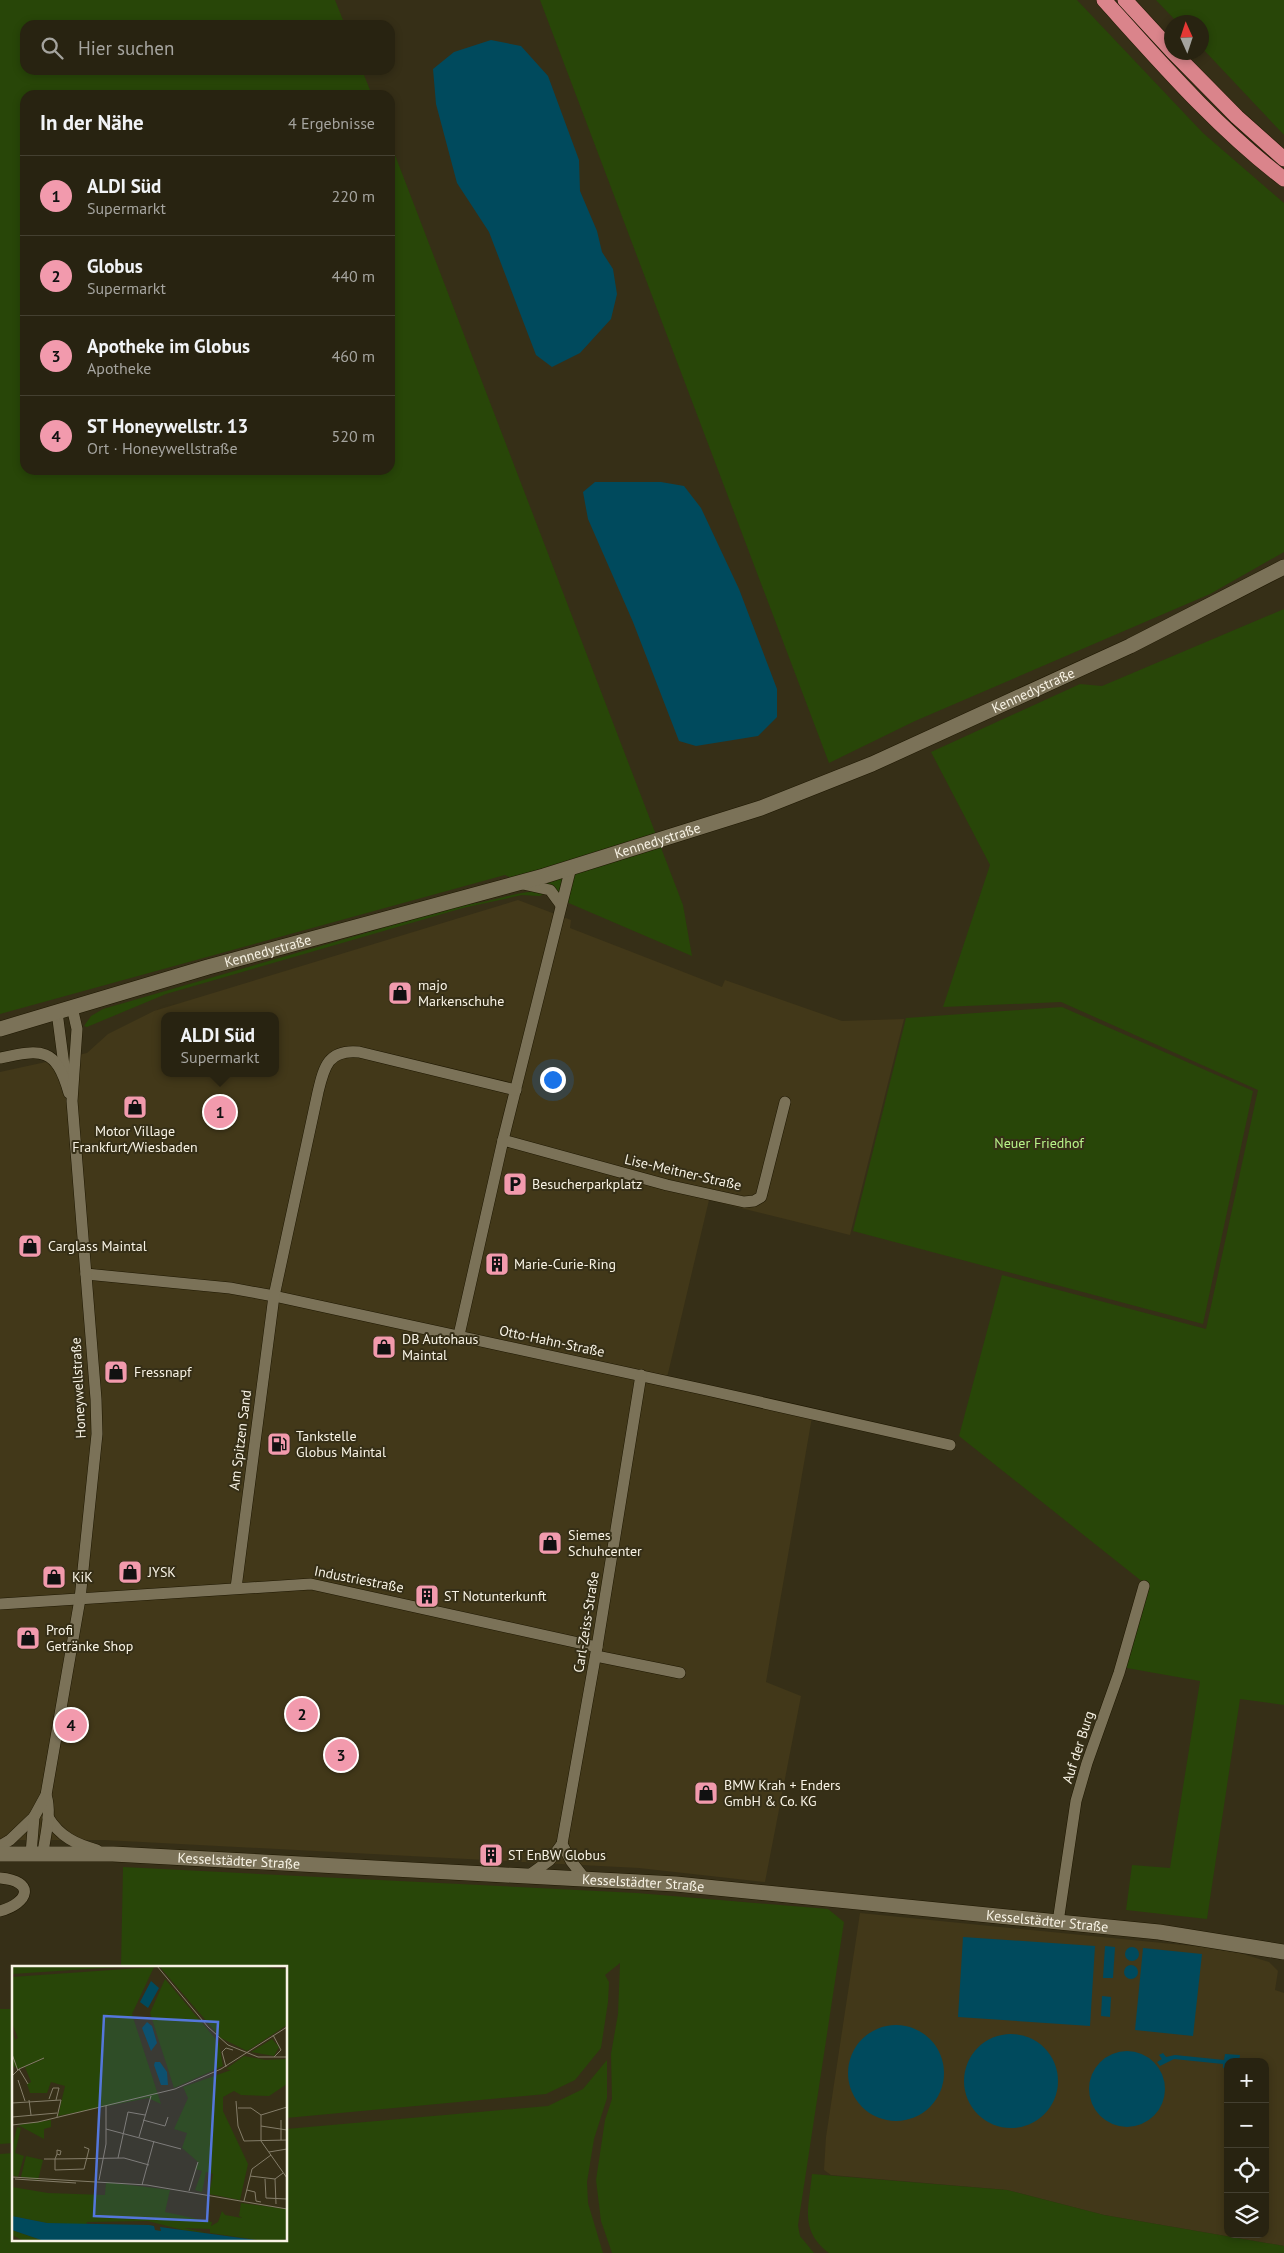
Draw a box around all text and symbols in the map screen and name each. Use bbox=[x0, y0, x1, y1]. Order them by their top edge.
north arrow bbox=[1164, 15, 1209, 60]
search box bbox=[20, 20, 395, 75]
icon: search bbox=[38, 34, 66, 62]
text: Hier suchen bbox=[78, 36, 174, 60]
text: In der Nähe bbox=[40, 109, 144, 136]
text: 4 Ergebnisse bbox=[288, 113, 375, 133]
text: ALDI Süd bbox=[87, 174, 161, 198]
text: 1 bbox=[51, 186, 61, 206]
text: 220 m bbox=[332, 186, 375, 206]
text: Supermarkt bbox=[87, 198, 166, 218]
text: Globus bbox=[87, 254, 143, 278]
text: 2 bbox=[51, 266, 61, 286]
text: 440 m bbox=[332, 266, 375, 286]
text: Supermarkt bbox=[87, 278, 166, 298]
text: Apotheke im Globus bbox=[87, 334, 250, 358]
text: 3 bbox=[51, 346, 61, 366]
text: 460 m bbox=[332, 346, 375, 366]
text: Apotheke bbox=[87, 358, 152, 378]
text: ST Honeywellstr. 13 bbox=[87, 414, 248, 438]
text: 4 bbox=[51, 426, 61, 446]
text: 520 m bbox=[332, 426, 375, 446]
text: Ort · Honeywellstraße bbox=[87, 438, 238, 458]
street label: Kennedystraße bbox=[989, 664, 1077, 717]
street label: Kennedystraße bbox=[612, 819, 703, 862]
street label: Kennedystraße bbox=[222, 930, 313, 971]
place label: majo Markenschuhe bbox=[418, 976, 504, 1010]
shop icon: majo Markenschuhe bbox=[387, 980, 413, 1006]
popup bbox=[161, 1012, 279, 1077]
text: ALDI Süd bbox=[181, 1023, 255, 1047]
text: Supermarkt bbox=[181, 1047, 259, 1067]
your location bbox=[540, 1067, 566, 1093]
pin: 1 bbox=[204, 1093, 236, 1131]
shop icon: Motor Village Frankfurt/Wiesbaden bbox=[122, 1094, 148, 1120]
place label: Motor Village Frankfurt/Wiesbaden bbox=[72, 1122, 198, 1156]
park label: Neuer Friedhof bbox=[994, 1134, 1084, 1152]
street label: Lise-Meitner-Straße bbox=[623, 1150, 743, 1194]
parking icon: Besucherparkplatz bbox=[502, 1171, 528, 1197]
place label: Besucherparkplatz bbox=[532, 1175, 642, 1193]
shop icon: Carglass Maintal bbox=[17, 1233, 43, 1259]
place label: Carglass Maintal bbox=[48, 1237, 147, 1255]
building icon: Marie-Curie-Ring bbox=[484, 1251, 510, 1277]
place label: Marie-Curie-Ring bbox=[514, 1255, 616, 1273]
street label: Otto-Hahn-Straße bbox=[498, 1321, 606, 1361]
place label: DB Autohaus Maintal bbox=[402, 1330, 479, 1364]
shop icon: DB Autohaus Maintal bbox=[371, 1334, 397, 1360]
street label: Honeywellstraße bbox=[66, 1337, 90, 1439]
shop icon: Fressnapf bbox=[103, 1359, 129, 1385]
place label: Fressnapf bbox=[134, 1363, 192, 1381]
street label: Am Spitzen Sand bbox=[225, 1389, 255, 1491]
place label: Tankstelle Globus Maintal bbox=[296, 1427, 386, 1461]
fuel station icon: Tankstelle Globus Maintal bbox=[266, 1431, 292, 1457]
place label: Siemes Schuhcenter bbox=[568, 1526, 642, 1560]
shop icon: Siemes Schuhcenter bbox=[537, 1530, 563, 1556]
shop icon: JYSK bbox=[117, 1559, 143, 1585]
street label: Industriestraße bbox=[313, 1561, 405, 1597]
place label: JYSK bbox=[147, 1563, 176, 1581]
shop icon: KiK bbox=[41, 1564, 67, 1590]
place label: KiK bbox=[72, 1568, 93, 1586]
street label: Carl-Zeiss-Straße bbox=[569, 1570, 603, 1674]
building icon: ST Notunterkunft bbox=[414, 1583, 440, 1609]
place label: ST Notunterkunft bbox=[444, 1587, 547, 1605]
place label: Profi Getränke Shop bbox=[46, 1621, 133, 1655]
shop icon: Profi Getränke Shop bbox=[15, 1625, 41, 1651]
pin: 2 bbox=[286, 1695, 318, 1733]
pin: 4 bbox=[55, 1706, 87, 1744]
street label: Auf der Burg bbox=[1058, 1709, 1098, 1785]
pin: 3 bbox=[325, 1736, 357, 1774]
place label: BMW Krah + Enders GmbH & Co. KG bbox=[724, 1776, 841, 1810]
shop icon: BMW Krah + Enders GmbH & Co. KG bbox=[693, 1780, 719, 1806]
building icon: ST EnBW Globus bbox=[478, 1842, 504, 1868]
place label: ST EnBW Globus bbox=[508, 1846, 606, 1864]
street label: Kesselstädter Straße bbox=[177, 1848, 301, 1873]
street label: Kesselstädter Straße bbox=[581, 1870, 705, 1896]
street label: Kesselstädter Straße bbox=[985, 1906, 1109, 1936]
inset map bbox=[12, 1966, 288, 2240]
map controls bbox=[1224, 2058, 1269, 2238]
button: + bbox=[1224, 2058, 1269, 2103]
button: − bbox=[1224, 2103, 1269, 2148]
button: locate bbox=[1224, 2148, 1269, 2193]
button: layers bbox=[1224, 2193, 1269, 2238]

